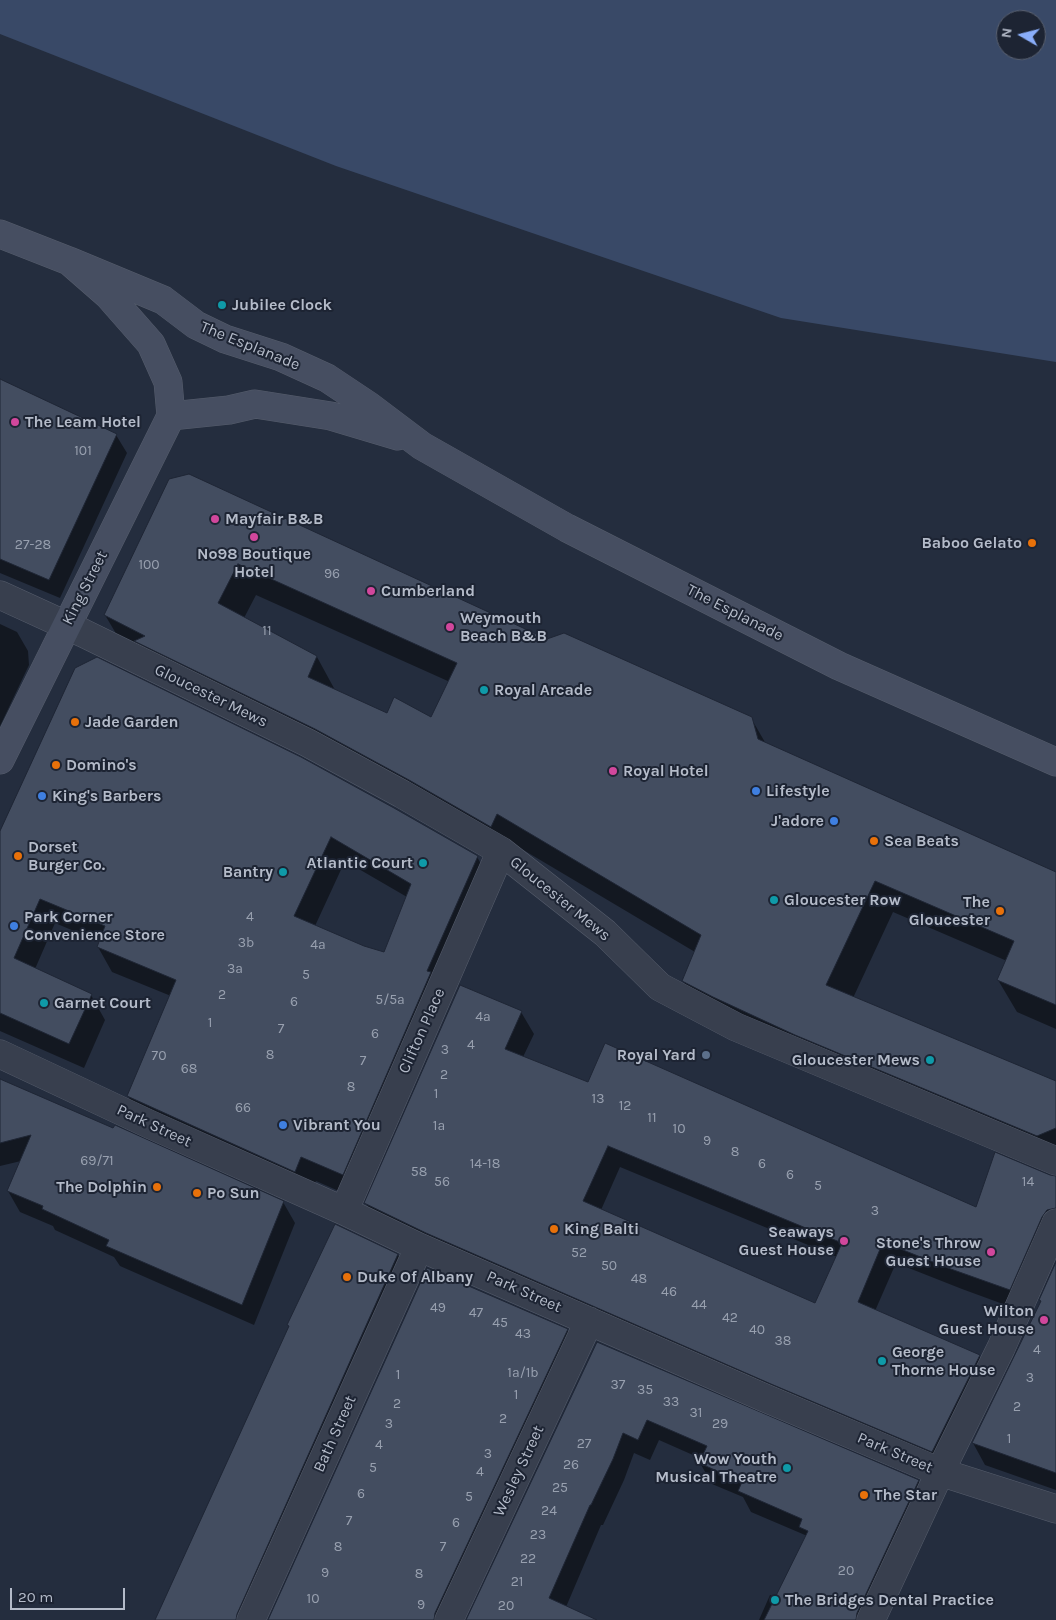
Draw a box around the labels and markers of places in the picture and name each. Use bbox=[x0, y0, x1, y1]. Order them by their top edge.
place label: Jubilee Clock bbox=[232, 295, 332, 315]
marker: Jubilee Clock bbox=[216, 299, 228, 311]
place label: The Leam Hotel bbox=[25, 412, 141, 432]
marker: The Leam Hotel bbox=[9, 416, 21, 428]
place label: Mayfair B&B bbox=[225, 509, 323, 529]
marker: Mayfair B&B bbox=[209, 513, 221, 525]
marker: No98 Boutique Hotel bbox=[248, 531, 260, 543]
place label: Baboo Gelato bbox=[921, 533, 1022, 553]
marker: Baboo Gelato bbox=[1026, 537, 1038, 549]
place label: No98 Boutique Hotel bbox=[197, 544, 311, 582]
place label: Cumberland bbox=[381, 581, 475, 601]
marker: Cumberland bbox=[365, 585, 377, 597]
place label: Weymouth Beach B&B bbox=[460, 608, 547, 646]
marker: Weymouth Beach B&B bbox=[444, 621, 456, 633]
place label: Royal Arcade bbox=[494, 680, 592, 700]
marker: Royal Arcade bbox=[478, 684, 490, 696]
place label: Jade Garden bbox=[85, 712, 179, 732]
marker: Jade Garden bbox=[69, 716, 81, 728]
place label: Domino's bbox=[66, 755, 137, 775]
marker: Domino's bbox=[50, 759, 62, 771]
place label: Royal Hotel bbox=[623, 761, 709, 781]
marker: Royal Hotel bbox=[607, 765, 619, 777]
place label: Lifestyle bbox=[766, 781, 830, 801]
marker: Lifestyle bbox=[750, 785, 762, 797]
place label: King's Barbers bbox=[52, 786, 161, 806]
marker: King's Barbers bbox=[36, 790, 48, 802]
place label: J'adore bbox=[771, 811, 824, 831]
marker: J'adore bbox=[828, 815, 840, 827]
place label: Sea Beats bbox=[884, 831, 959, 851]
marker: Sea Beats bbox=[868, 835, 880, 847]
place label: Dorset Burger Co. bbox=[28, 837, 105, 875]
marker: Dorset Burger Co. bbox=[12, 850, 24, 862]
place label: Atlantic Court bbox=[307, 853, 413, 873]
marker: Atlantic Court bbox=[417, 857, 429, 869]
place label: Bantry bbox=[223, 862, 273, 882]
marker: Bantry bbox=[277, 866, 289, 878]
place label: Gloucester Row bbox=[784, 890, 901, 910]
place label: The Gloucester bbox=[909, 892, 990, 930]
marker: Gloucester Row bbox=[768, 894, 780, 906]
marker: The Gloucester bbox=[994, 905, 1006, 917]
place label: Park Corner Convenience Store bbox=[24, 907, 165, 945]
marker: Park Corner Convenience Store bbox=[8, 920, 20, 932]
place label: Garnet Court bbox=[54, 993, 151, 1013]
marker: Garnet Court bbox=[38, 997, 50, 1009]
place label: Royal Yard bbox=[617, 1045, 696, 1065]
marker: Royal Yard bbox=[700, 1049, 712, 1061]
place label: Gloucester Mews bbox=[792, 1050, 920, 1070]
marker: Gloucester Mews bbox=[924, 1054, 936, 1066]
place label: Vibrant You bbox=[293, 1115, 381, 1135]
marker: Vibrant You bbox=[277, 1119, 289, 1131]
place label: The Dolphin bbox=[56, 1177, 147, 1197]
marker: The Dolphin bbox=[151, 1181, 163, 1193]
place label: Po Sun bbox=[207, 1183, 260, 1203]
marker: Po Sun bbox=[191, 1187, 203, 1199]
place label: King Balti bbox=[564, 1219, 639, 1239]
place label: Seaways Guest House bbox=[739, 1222, 834, 1260]
marker: King Balti bbox=[548, 1223, 560, 1235]
place label: Stone's Throw Guest House bbox=[876, 1233, 981, 1271]
marker: Seaways Guest House bbox=[838, 1235, 850, 1247]
marker: Stone's Throw Guest House bbox=[985, 1246, 997, 1258]
place label: Duke Of Albany bbox=[357, 1267, 473, 1287]
marker: Duke Of Albany bbox=[341, 1271, 353, 1283]
place label: Wilton Guest House bbox=[939, 1301, 1034, 1339]
marker: Wilton Guest House bbox=[1038, 1314, 1050, 1326]
place label: George Thorne House bbox=[892, 1342, 996, 1380]
marker: George Thorne House bbox=[876, 1355, 888, 1367]
place label: Wow Youth Musical Theatre bbox=[655, 1449, 777, 1487]
marker: Wow Youth Musical Theatre bbox=[781, 1462, 793, 1474]
place label: The Star bbox=[874, 1485, 937, 1505]
marker: The Star bbox=[858, 1489, 870, 1501]
place label: The Bridges Dental Practice bbox=[785, 1590, 994, 1610]
marker: The Bridges Dental Practice bbox=[769, 1594, 781, 1606]

